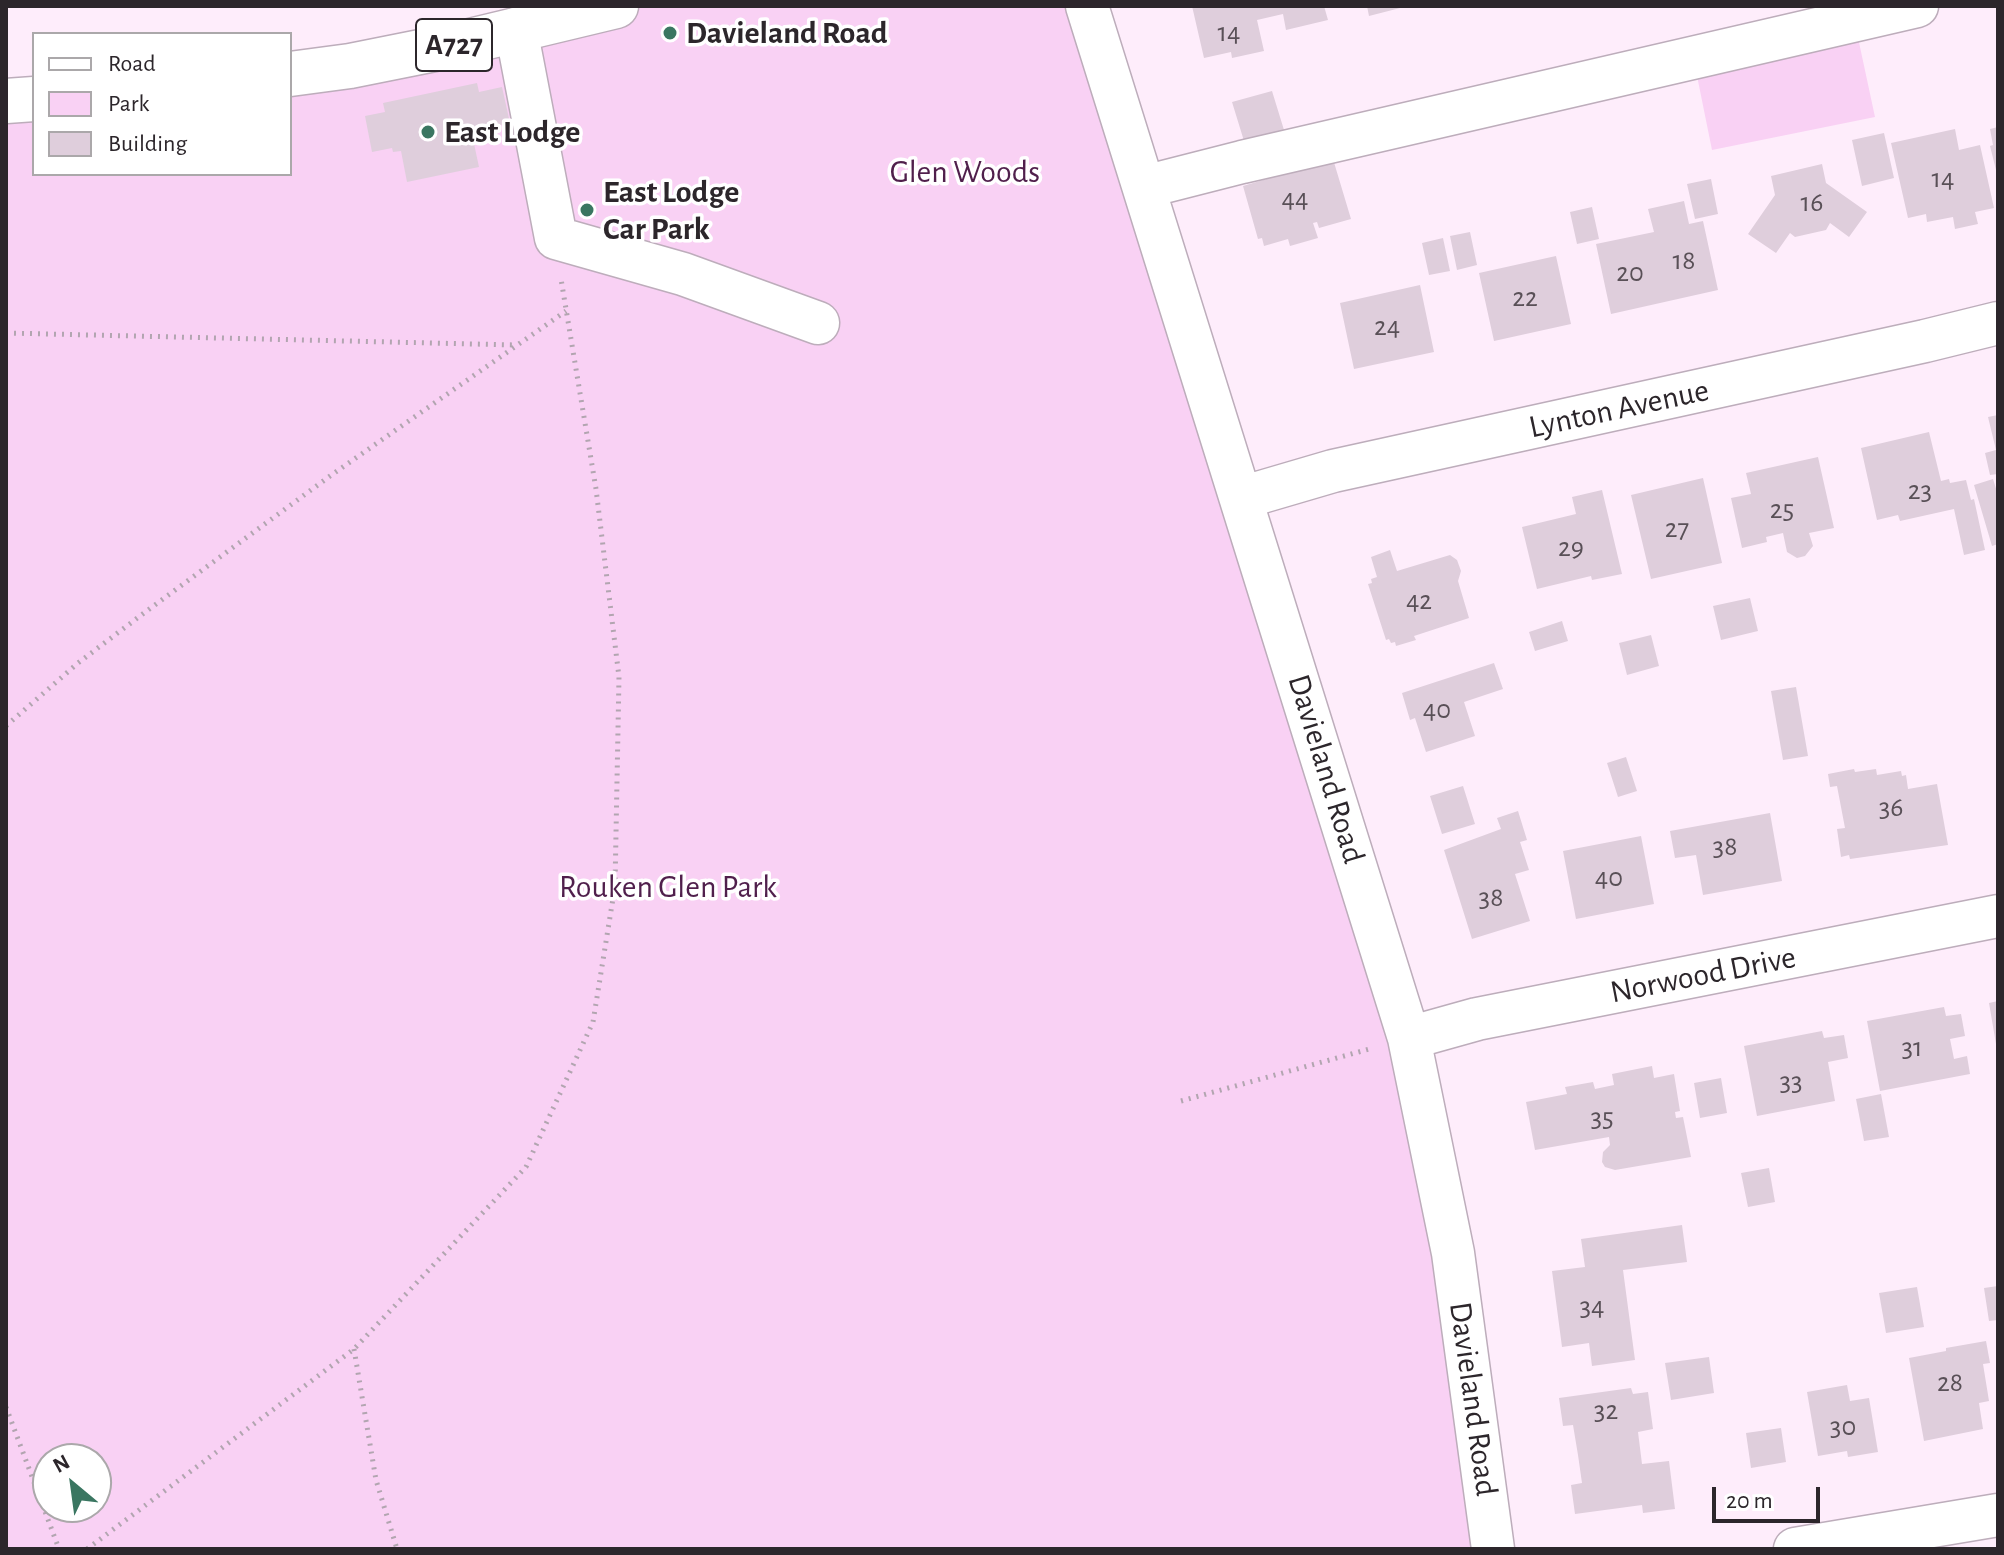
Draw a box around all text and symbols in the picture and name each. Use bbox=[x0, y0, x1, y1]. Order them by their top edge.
place label: Davieland Road bbox=[686, 14, 888, 52]
house number: 14 bbox=[1217, 16, 1241, 50]
road number: A727 bbox=[416, 19, 492, 71]
marker: Davieland Road bbox=[661, 24, 679, 42]
legend bbox=[32, 32, 292, 176]
text: Road bbox=[108, 52, 156, 76]
text: Park bbox=[108, 92, 149, 116]
place label: East Lodge bbox=[444, 113, 580, 151]
marker: East Lodge bbox=[419, 123, 437, 141]
text: Building bbox=[108, 132, 187, 156]
park label: Glen Woods bbox=[890, 153, 1040, 191]
house number: 14 bbox=[1931, 162, 1955, 196]
place label: East Lodge Car Park bbox=[603, 173, 739, 248]
house number: 44 bbox=[1282, 182, 1308, 216]
house number: 16 bbox=[1801, 186, 1823, 220]
marker: East Lodge Car Park bbox=[578, 201, 596, 219]
house number: 18 bbox=[1673, 244, 1695, 278]
house number: 20 bbox=[1616, 256, 1644, 290]
house number: 22 bbox=[1512, 281, 1538, 315]
house number: 24 bbox=[1374, 310, 1400, 344]
street label: Lynton Avenue bbox=[1526, 371, 1712, 447]
house number: 23 bbox=[1908, 474, 1932, 508]
house number: 25 bbox=[1770, 493, 1794, 527]
house number: 27 bbox=[1665, 512, 1689, 546]
house number: 29 bbox=[1558, 531, 1584, 565]
house number: 42 bbox=[1406, 584, 1432, 618]
street label: Davieland Road bbox=[1279, 670, 1373, 868]
house number: 40 bbox=[1423, 693, 1451, 727]
house number: 36 bbox=[1879, 791, 1903, 825]
house number: 38 bbox=[1713, 830, 1737, 864]
house number: 40 bbox=[1595, 861, 1623, 895]
park label: Rouken Glen Park bbox=[559, 868, 777, 906]
house number: 38 bbox=[1479, 881, 1503, 915]
street label: Norwood Drive bbox=[1607, 938, 1799, 1012]
house number: 31 bbox=[1901, 1031, 1923, 1065]
house number: 33 bbox=[1779, 1065, 1803, 1099]
house number: 35 bbox=[1590, 1101, 1614, 1135]
house number: 34 bbox=[1579, 1290, 1605, 1324]
street label: Davieland Road bbox=[1440, 1300, 1506, 1498]
house number: 28 bbox=[1937, 1366, 1963, 1400]
house number: 32 bbox=[1594, 1394, 1618, 1428]
house number: 30 bbox=[1830, 1410, 1856, 1444]
north arrow bbox=[32, 1443, 112, 1523]
text: N bbox=[49, 1450, 73, 1477]
scale bar bbox=[1716, 1471, 1824, 1521]
text: 20 m bbox=[1726, 1489, 1773, 1513]

